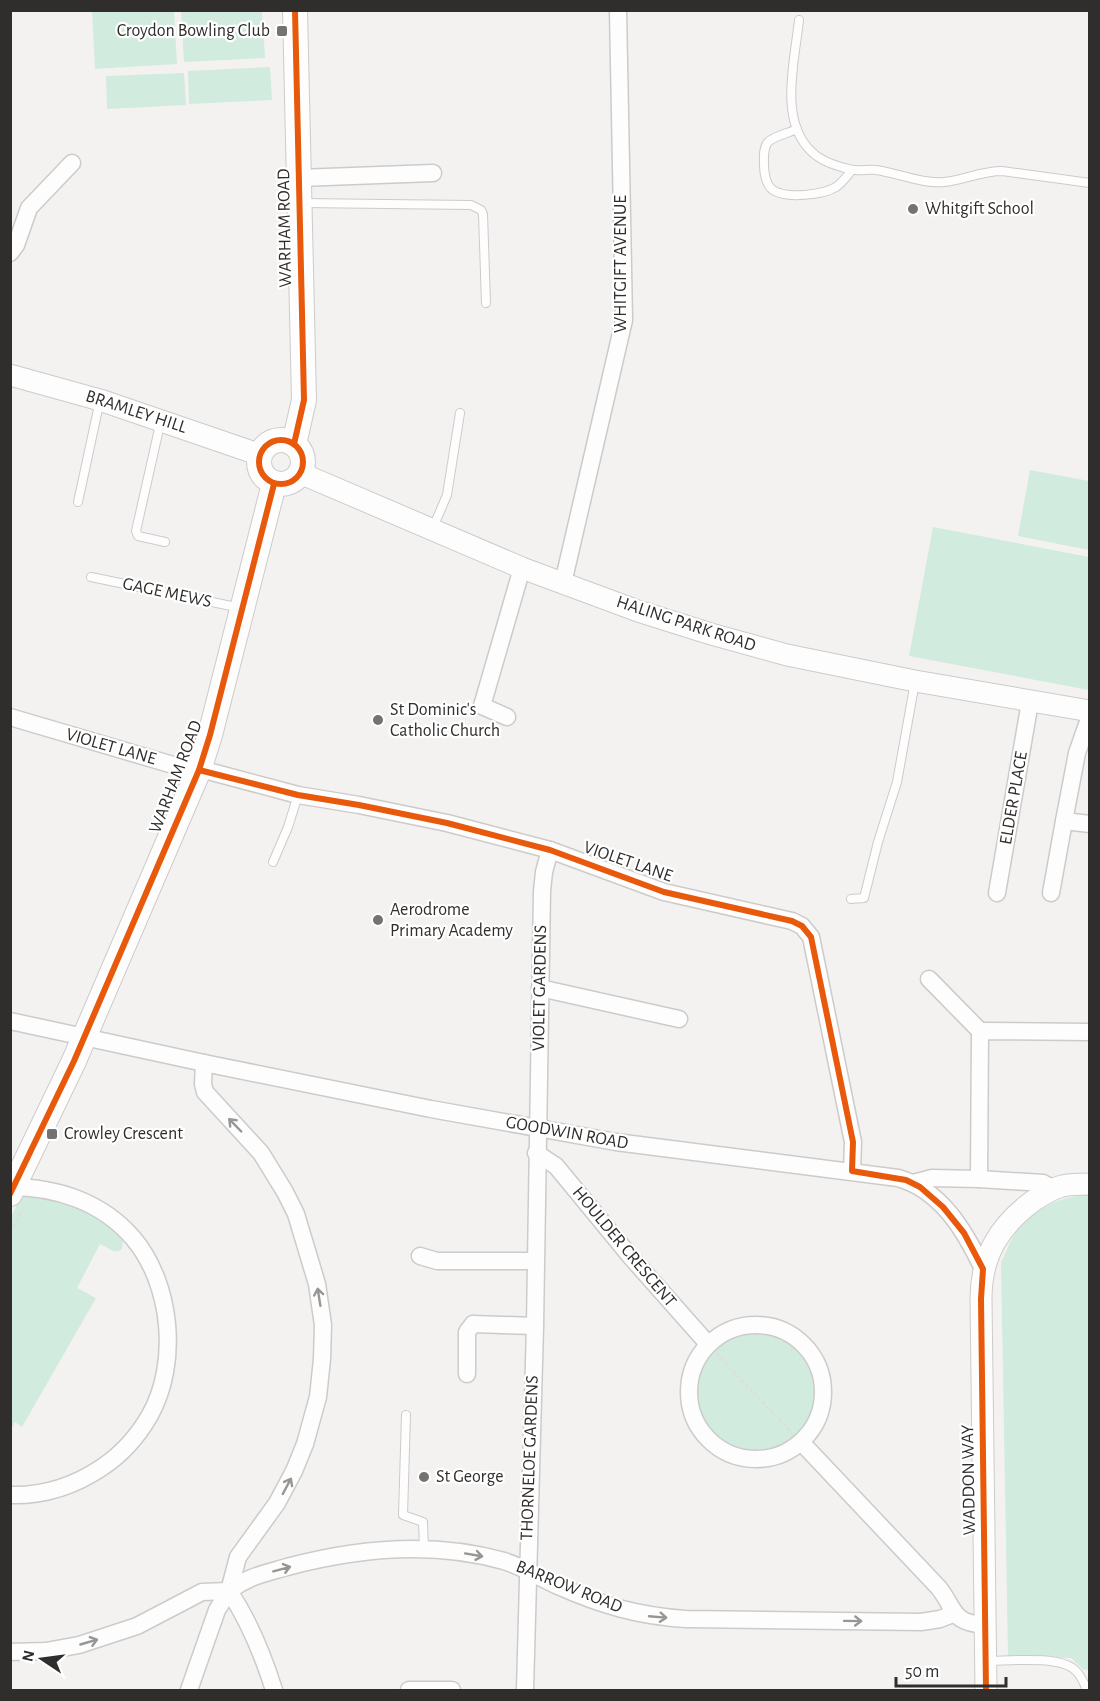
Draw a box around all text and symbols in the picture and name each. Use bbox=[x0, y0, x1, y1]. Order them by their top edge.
place label: Croydon Bowling Club bbox=[117, 22, 270, 40]
marker: Croydon Bowling Club bbox=[275, 24, 289, 38]
street label: WARHAM ROAD bbox=[275, 168, 295, 288]
street label: WHITGIFT AVENUE bbox=[612, 195, 630, 333]
place label: Whitgift School bbox=[925, 200, 1034, 218]
marker: Whitgift School bbox=[906, 202, 920, 216]
street label: BRAMLEY HILL bbox=[83, 387, 189, 437]
street label: GAGE MEWS bbox=[121, 575, 213, 611]
street label: HALING PARK ROAD bbox=[614, 593, 758, 655]
place label: St Dominic's Catholic Church bbox=[390, 701, 500, 740]
marker: St Dominic's Catholic Church bbox=[371, 713, 385, 727]
street label: WARHAM ROAD bbox=[146, 718, 206, 836]
street label: VIOLET LANE bbox=[64, 726, 158, 769]
street label: ELDER PLACE bbox=[997, 750, 1031, 846]
street label: VIOLET LANE bbox=[581, 838, 675, 886]
place label: Aerodrome Primary Academy bbox=[390, 901, 513, 940]
marker: Aerodrome Primary Academy bbox=[371, 913, 385, 927]
street label: VIOLET GARDENS bbox=[530, 925, 550, 1051]
street label: GOODWIN ROAD bbox=[504, 1113, 630, 1153]
one-way arrow bbox=[228, 1117, 243, 1132]
place label: Crowley Crescent bbox=[64, 1125, 183, 1143]
marker: Crowley Crescent bbox=[45, 1127, 59, 1141]
street label: HOULDER CRESCENT bbox=[569, 1183, 679, 1311]
one-way arrow bbox=[314, 1287, 325, 1307]
street label: THORNELOE GARDENS bbox=[518, 1375, 542, 1541]
street label: WADDON WAY bbox=[959, 1424, 979, 1536]
place label: St George bbox=[436, 1468, 503, 1486]
marker: St George bbox=[417, 1470, 431, 1484]
one-way arrow bbox=[281, 1477, 293, 1495]
one-way arrow bbox=[464, 1550, 484, 1561]
street label: BARROW ROAD bbox=[513, 1557, 625, 1617]
one-way arrow bbox=[272, 1563, 291, 1574]
one-way arrow bbox=[648, 1612, 668, 1623]
one-way arrow bbox=[843, 1615, 863, 1627]
north arrow bbox=[12, 1629, 72, 1689]
one-way arrow bbox=[79, 1636, 98, 1647]
text: N bbox=[19, 1649, 37, 1663]
scale bar bbox=[896, 1650, 1006, 1688]
text: 50 m bbox=[905, 1663, 939, 1681]

